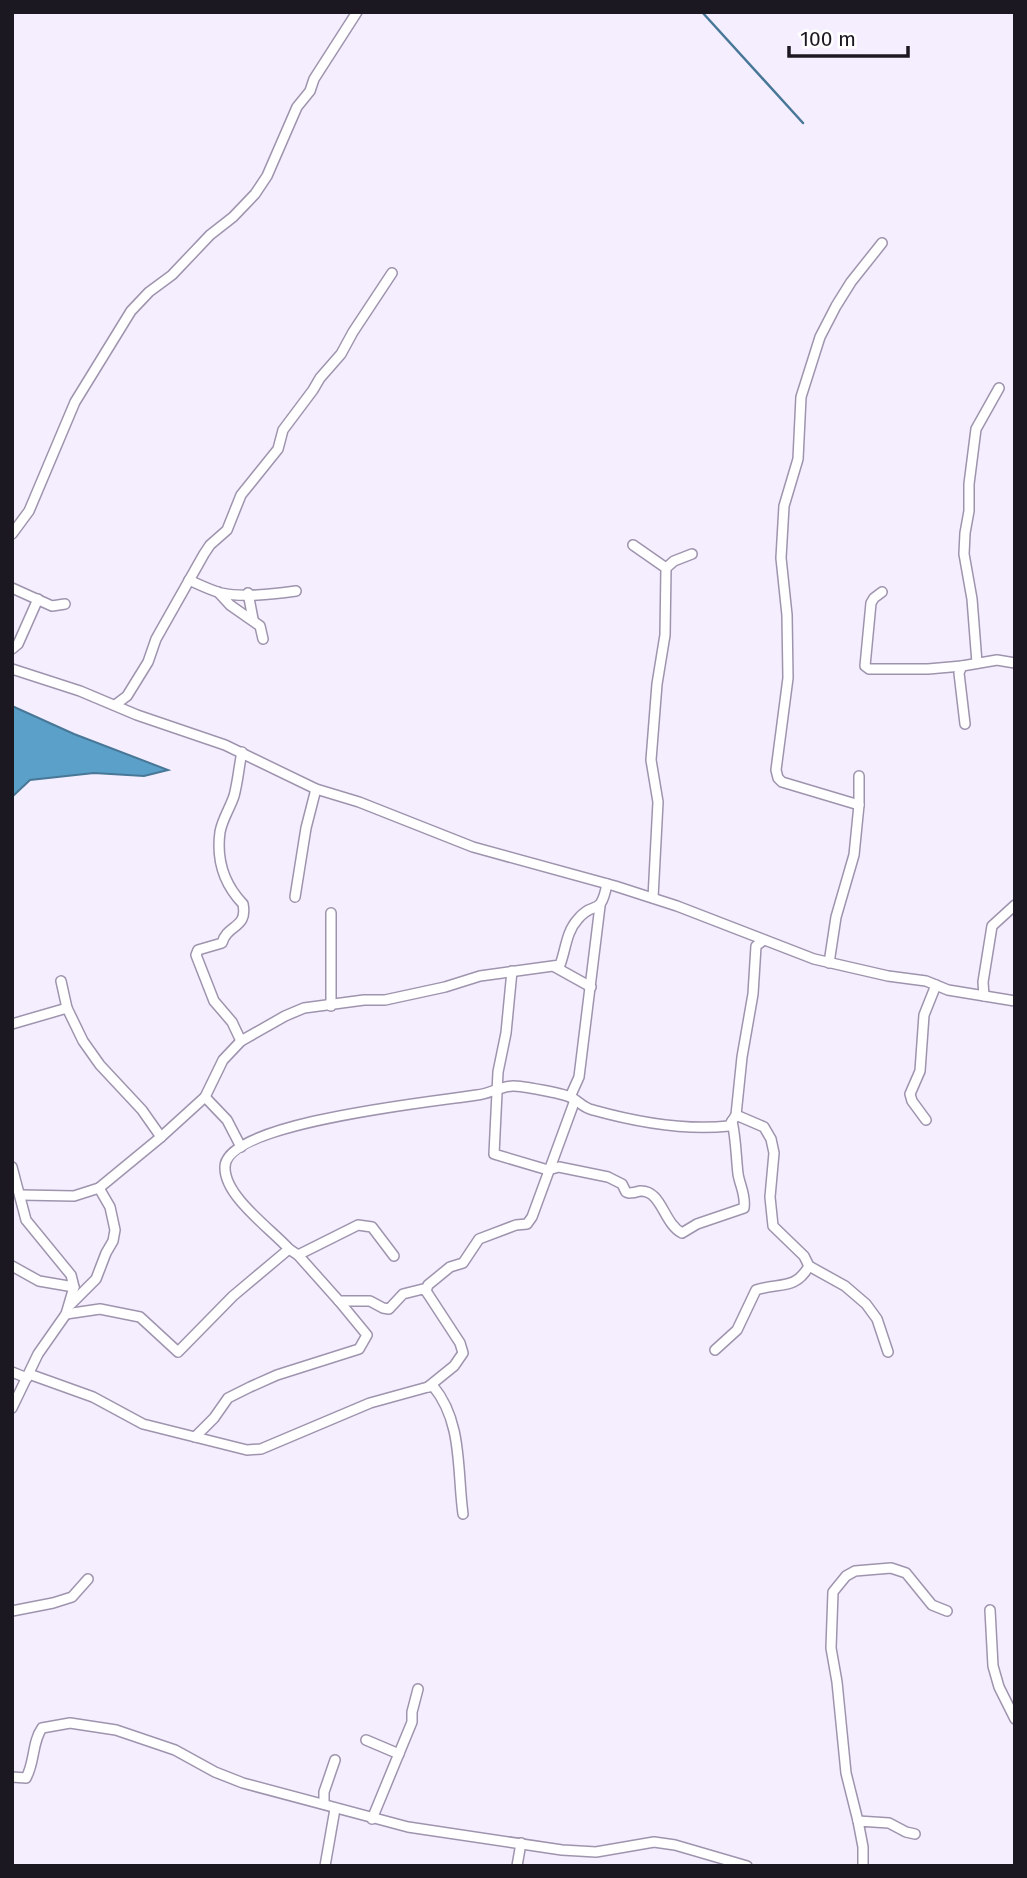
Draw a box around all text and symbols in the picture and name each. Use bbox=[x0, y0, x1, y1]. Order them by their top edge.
scale bar bbox=[789, 14, 908, 58]
text: 100 m bbox=[800, 26, 856, 52]

